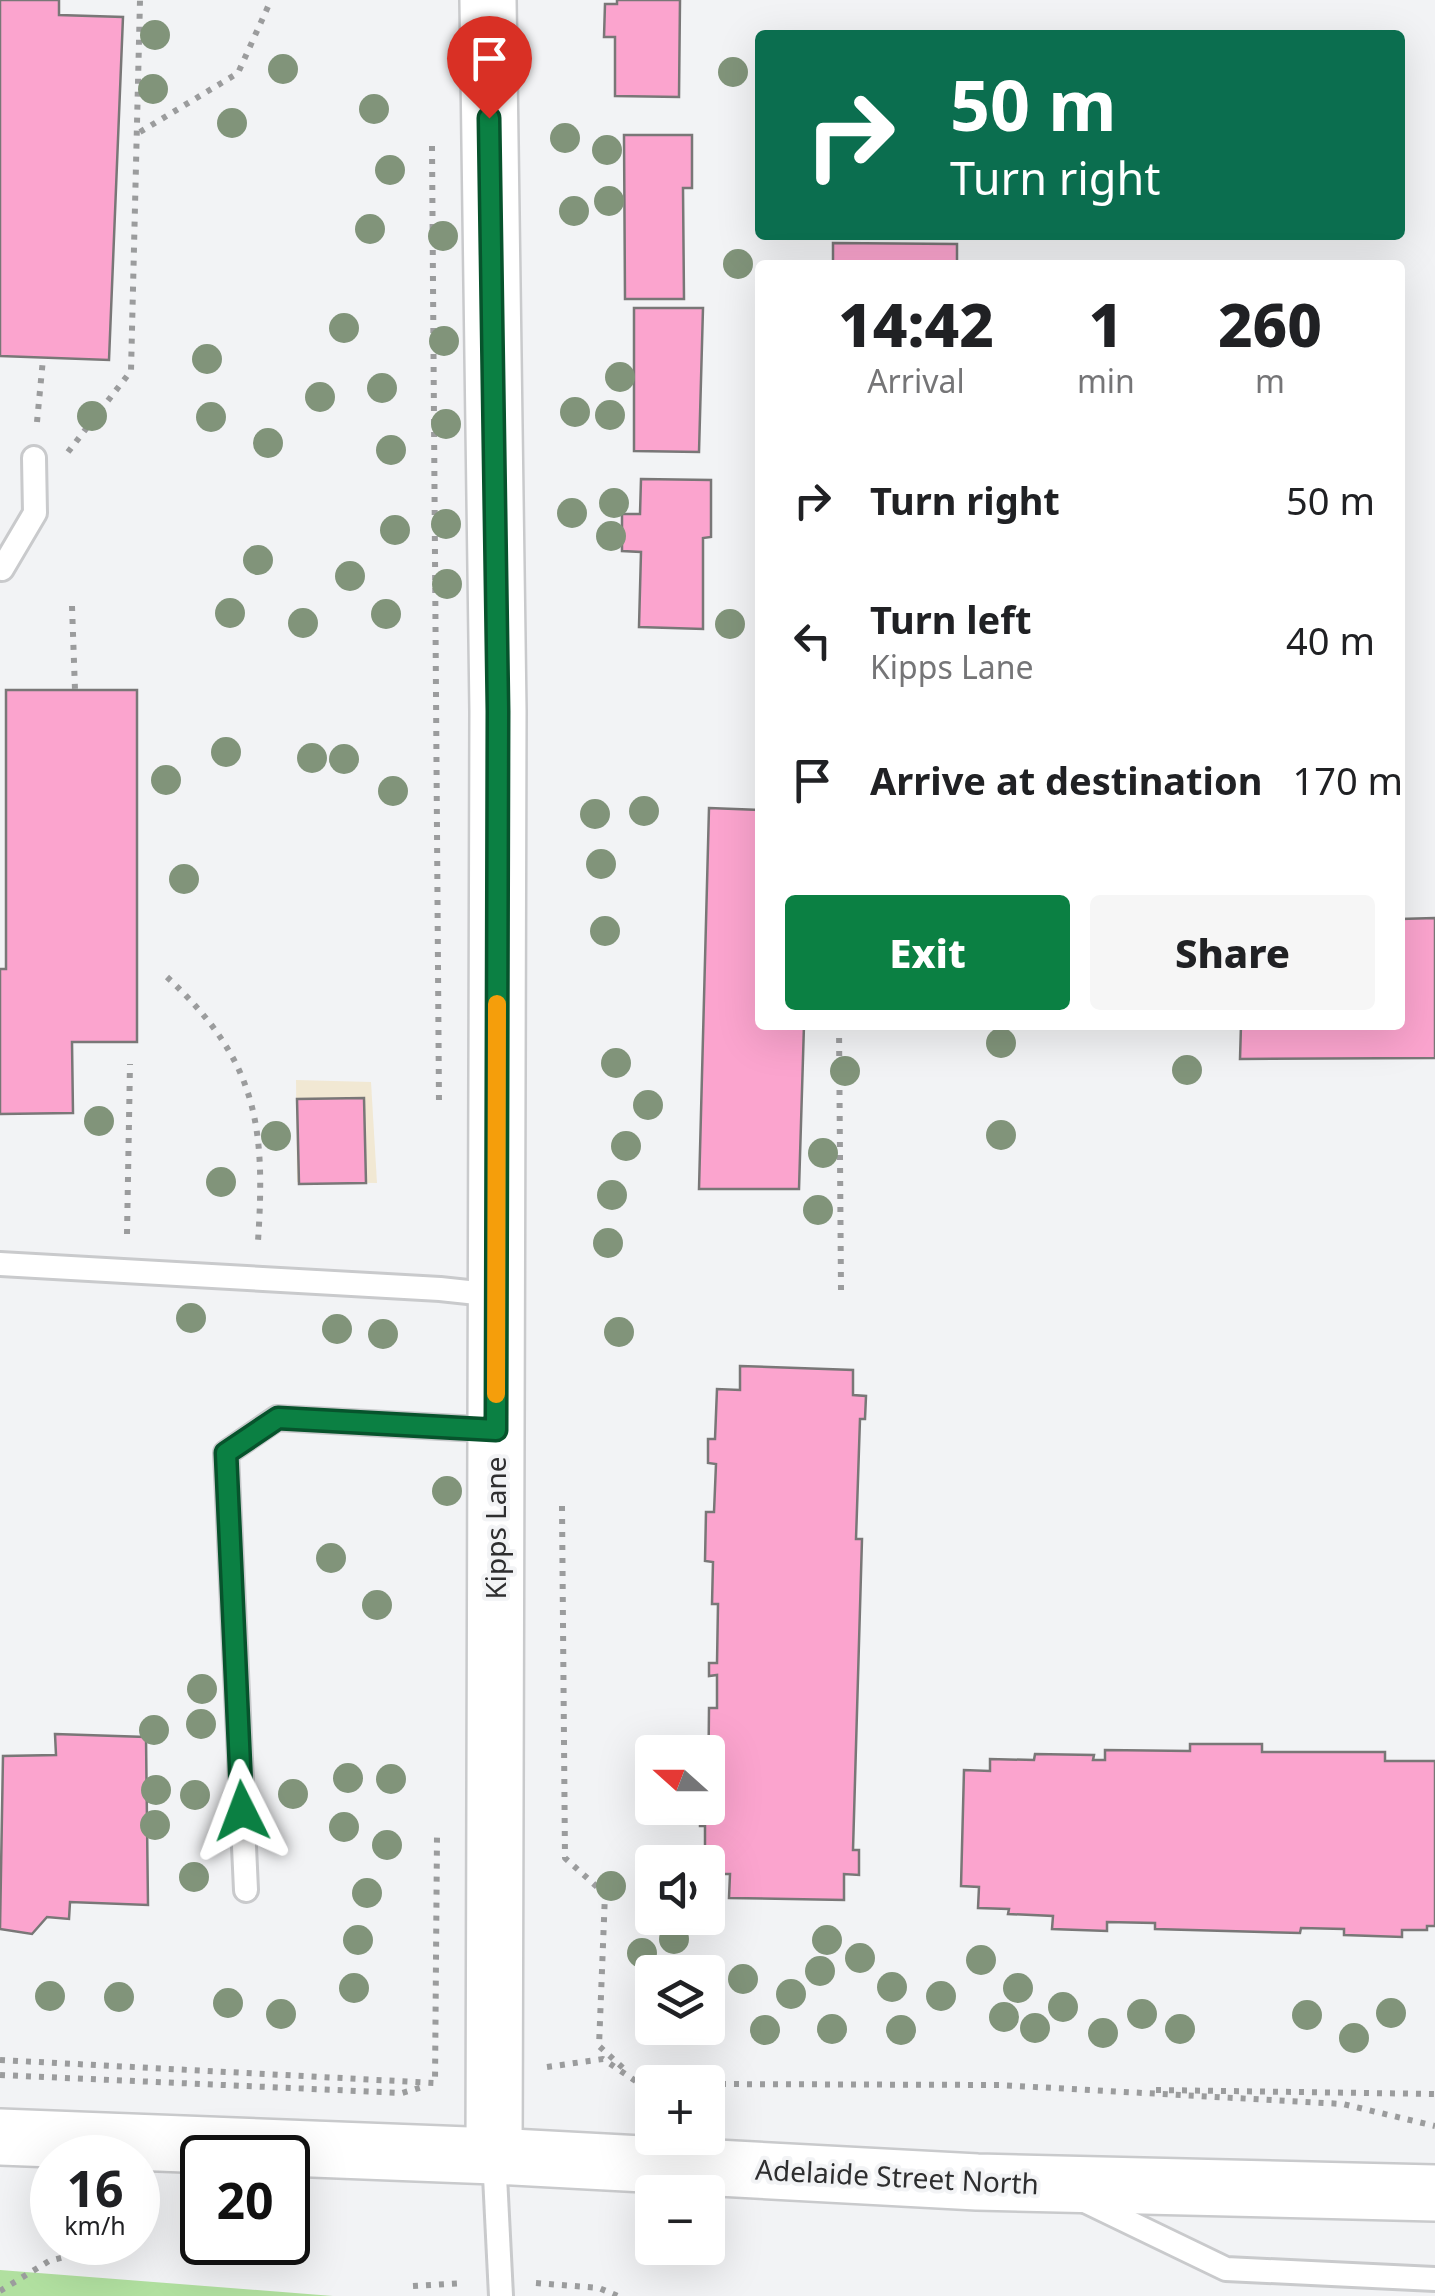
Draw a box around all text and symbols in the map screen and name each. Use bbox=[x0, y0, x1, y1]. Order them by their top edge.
pin bbox=[447, 16, 532, 119]
icon: arrive bbox=[462, 31, 517, 86]
text: 50 m bbox=[950, 56, 1117, 152]
icon: right bbox=[785, 70, 915, 200]
text: Turn right bbox=[950, 147, 1161, 208]
text: 14:42 bbox=[838, 283, 994, 365]
text: 1 bbox=[1089, 283, 1123, 365]
text: 260 bbox=[1218, 283, 1322, 365]
text: Arrival bbox=[867, 359, 965, 402]
text: min bbox=[1077, 359, 1135, 402]
text: m bbox=[1255, 359, 1285, 402]
icon: right bbox=[785, 473, 840, 528]
text: Turn right bbox=[870, 474, 1060, 526]
text: 50 m bbox=[1286, 474, 1375, 526]
text: Turn left bbox=[870, 593, 1032, 645]
icon: left bbox=[785, 613, 840, 668]
text: 40 m bbox=[1286, 614, 1375, 666]
text: Kipps Lane bbox=[870, 645, 1034, 688]
icon: arrive bbox=[785, 753, 840, 808]
text: Arrive at destination bbox=[870, 754, 1262, 806]
text: 170 m bbox=[1292, 754, 1403, 806]
button: Exit bbox=[785, 895, 1070, 1010]
button: Share bbox=[1090, 895, 1375, 1010]
street label: Kipps Lane bbox=[476, 1456, 514, 1600]
north arrow bbox=[635, 1735, 725, 1825]
map controls bbox=[635, 1735, 725, 2265]
position arrow bbox=[190, 1759, 294, 1863]
button: sound bbox=[635, 1845, 725, 1935]
button: layers bbox=[635, 1955, 725, 2045]
button: + bbox=[635, 2065, 725, 2155]
speed limit sign: 20 bbox=[180, 2135, 310, 2265]
street label: Adelaide Street North bbox=[754, 2150, 1040, 2202]
text: 16 bbox=[66, 2154, 124, 2222]
button: − bbox=[635, 2175, 725, 2265]
text: km/h bbox=[64, 2208, 126, 2242]

